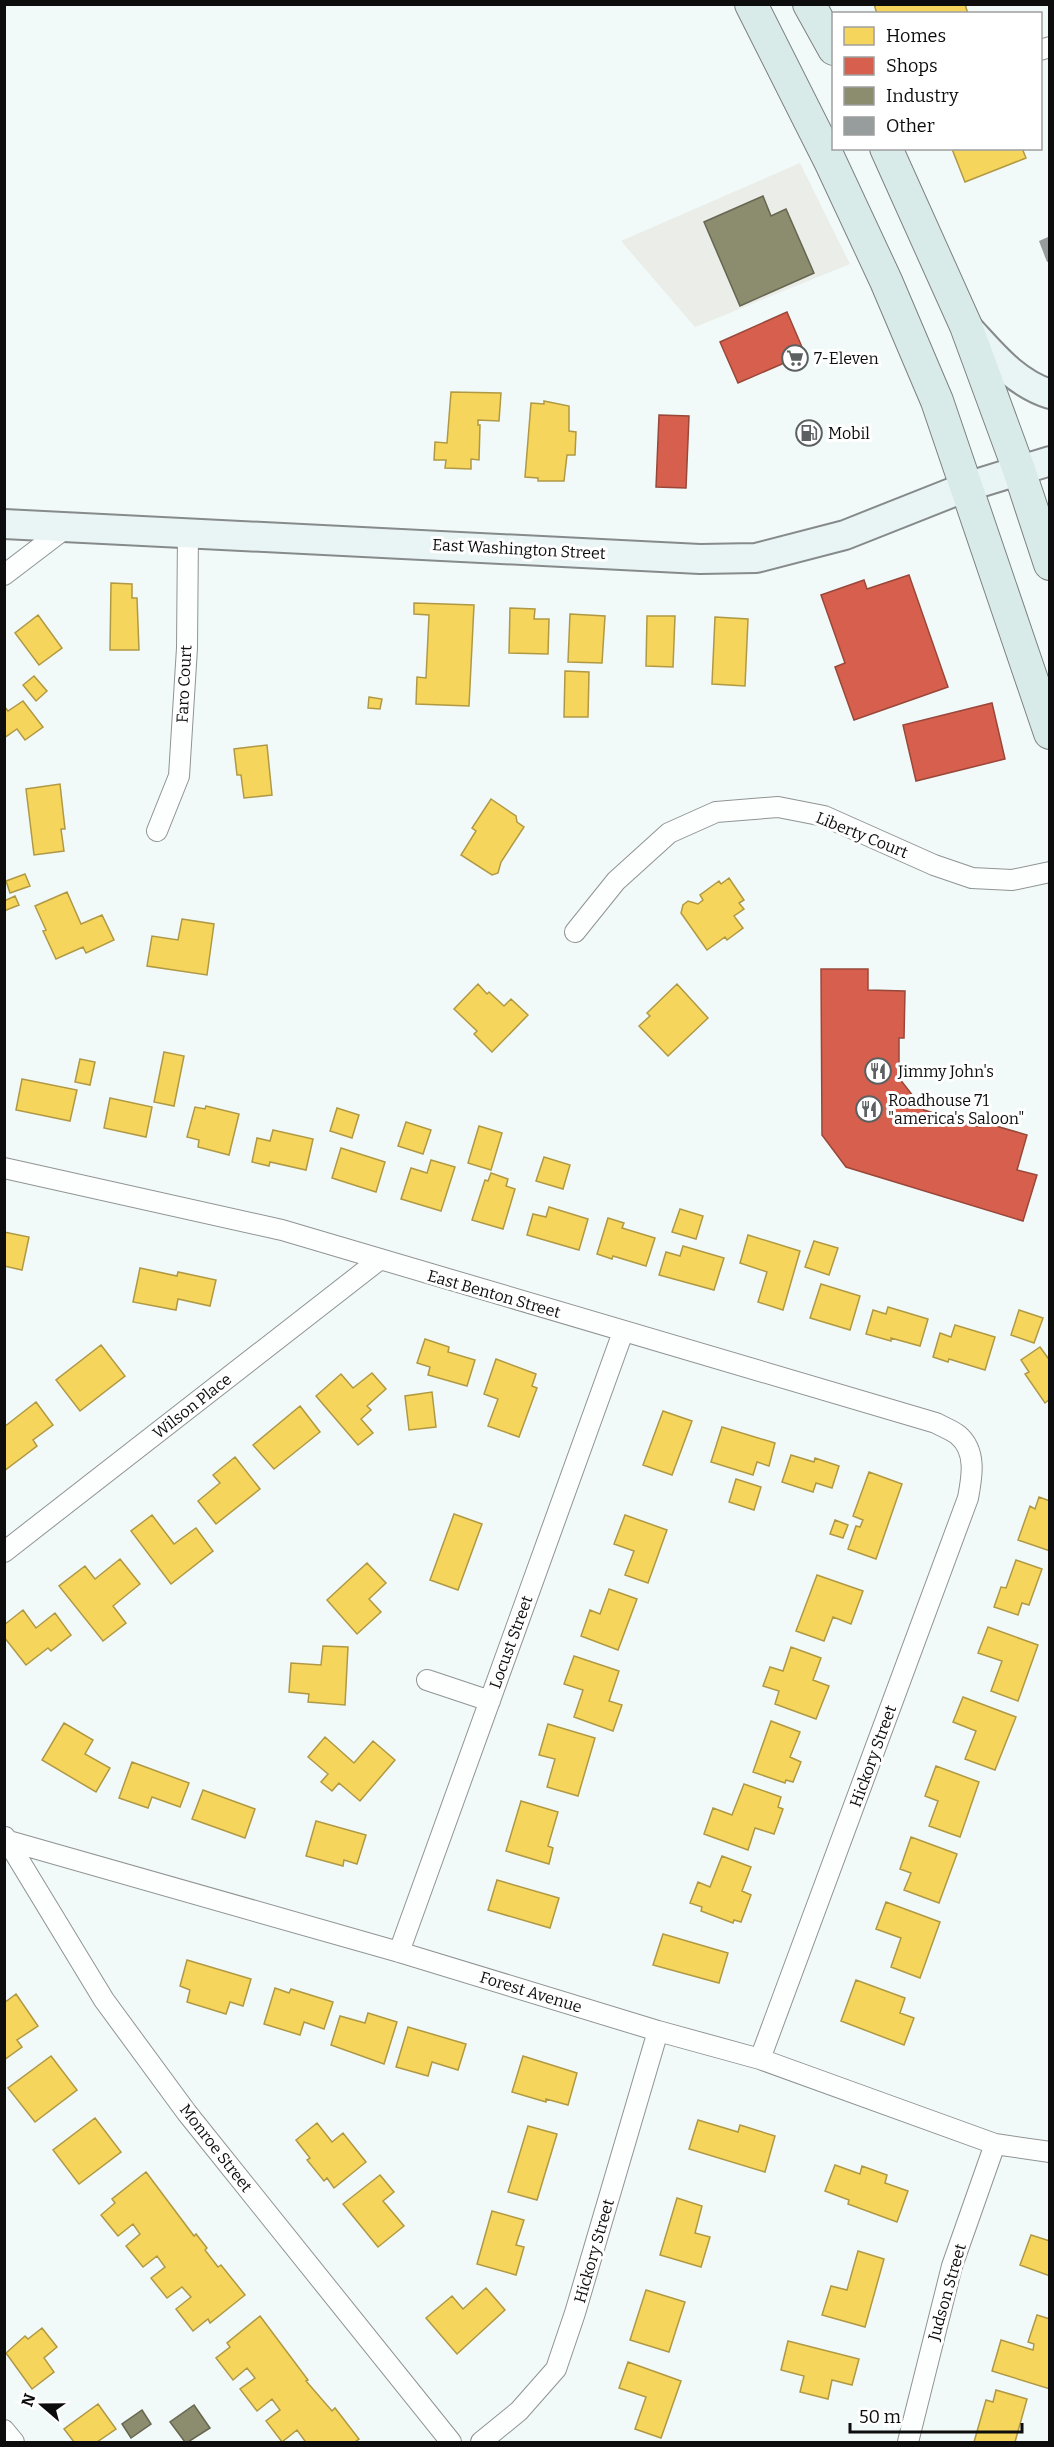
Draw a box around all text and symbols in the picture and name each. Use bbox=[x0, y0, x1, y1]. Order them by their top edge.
legend bbox=[832, 12, 1042, 150]
text: Homes bbox=[886, 25, 946, 47]
text: Shops bbox=[886, 55, 938, 77]
text: Industry bbox=[886, 85, 959, 107]
text: Other bbox=[886, 115, 935, 137]
supermarket icon: 7-Eleven bbox=[780, 343, 810, 373]
place label: 7-Eleven bbox=[814, 349, 879, 368]
fuel station icon: Mobil bbox=[794, 418, 824, 448]
place label: Mobil bbox=[828, 424, 870, 443]
street label: East Washington Street bbox=[432, 535, 606, 563]
street label: Faro Court bbox=[172, 644, 196, 724]
street label: Liberty Court bbox=[813, 808, 911, 862]
restaurant icon: Jimmy John's bbox=[863, 1056, 893, 1086]
place label: Jimmy John's bbox=[897, 1062, 994, 1081]
place label: Roadhouse 71 "america's Saloon" bbox=[888, 1091, 1024, 1128]
restaurant icon: Roadhouse 71 "america's Saloon" bbox=[854, 1094, 884, 1124]
street label: East Benton Street bbox=[425, 1266, 563, 1322]
street label: Wilson Place bbox=[149, 1369, 235, 1443]
street label: Locust Street bbox=[485, 1593, 537, 1691]
street label: Hickory Street bbox=[846, 1702, 900, 1810]
street label: Forest Avenue bbox=[478, 1967, 584, 2017]
street label: Monroe Street bbox=[176, 2100, 256, 2196]
street label: Hickory Street bbox=[570, 2197, 618, 2305]
street label: Judson Street bbox=[924, 2241, 970, 2344]
north arrow bbox=[12, 2375, 72, 2435]
text: N bbox=[17, 2391, 39, 2409]
scale bar bbox=[850, 2396, 1022, 2434]
text: 50 m bbox=[859, 2406, 901, 2428]

